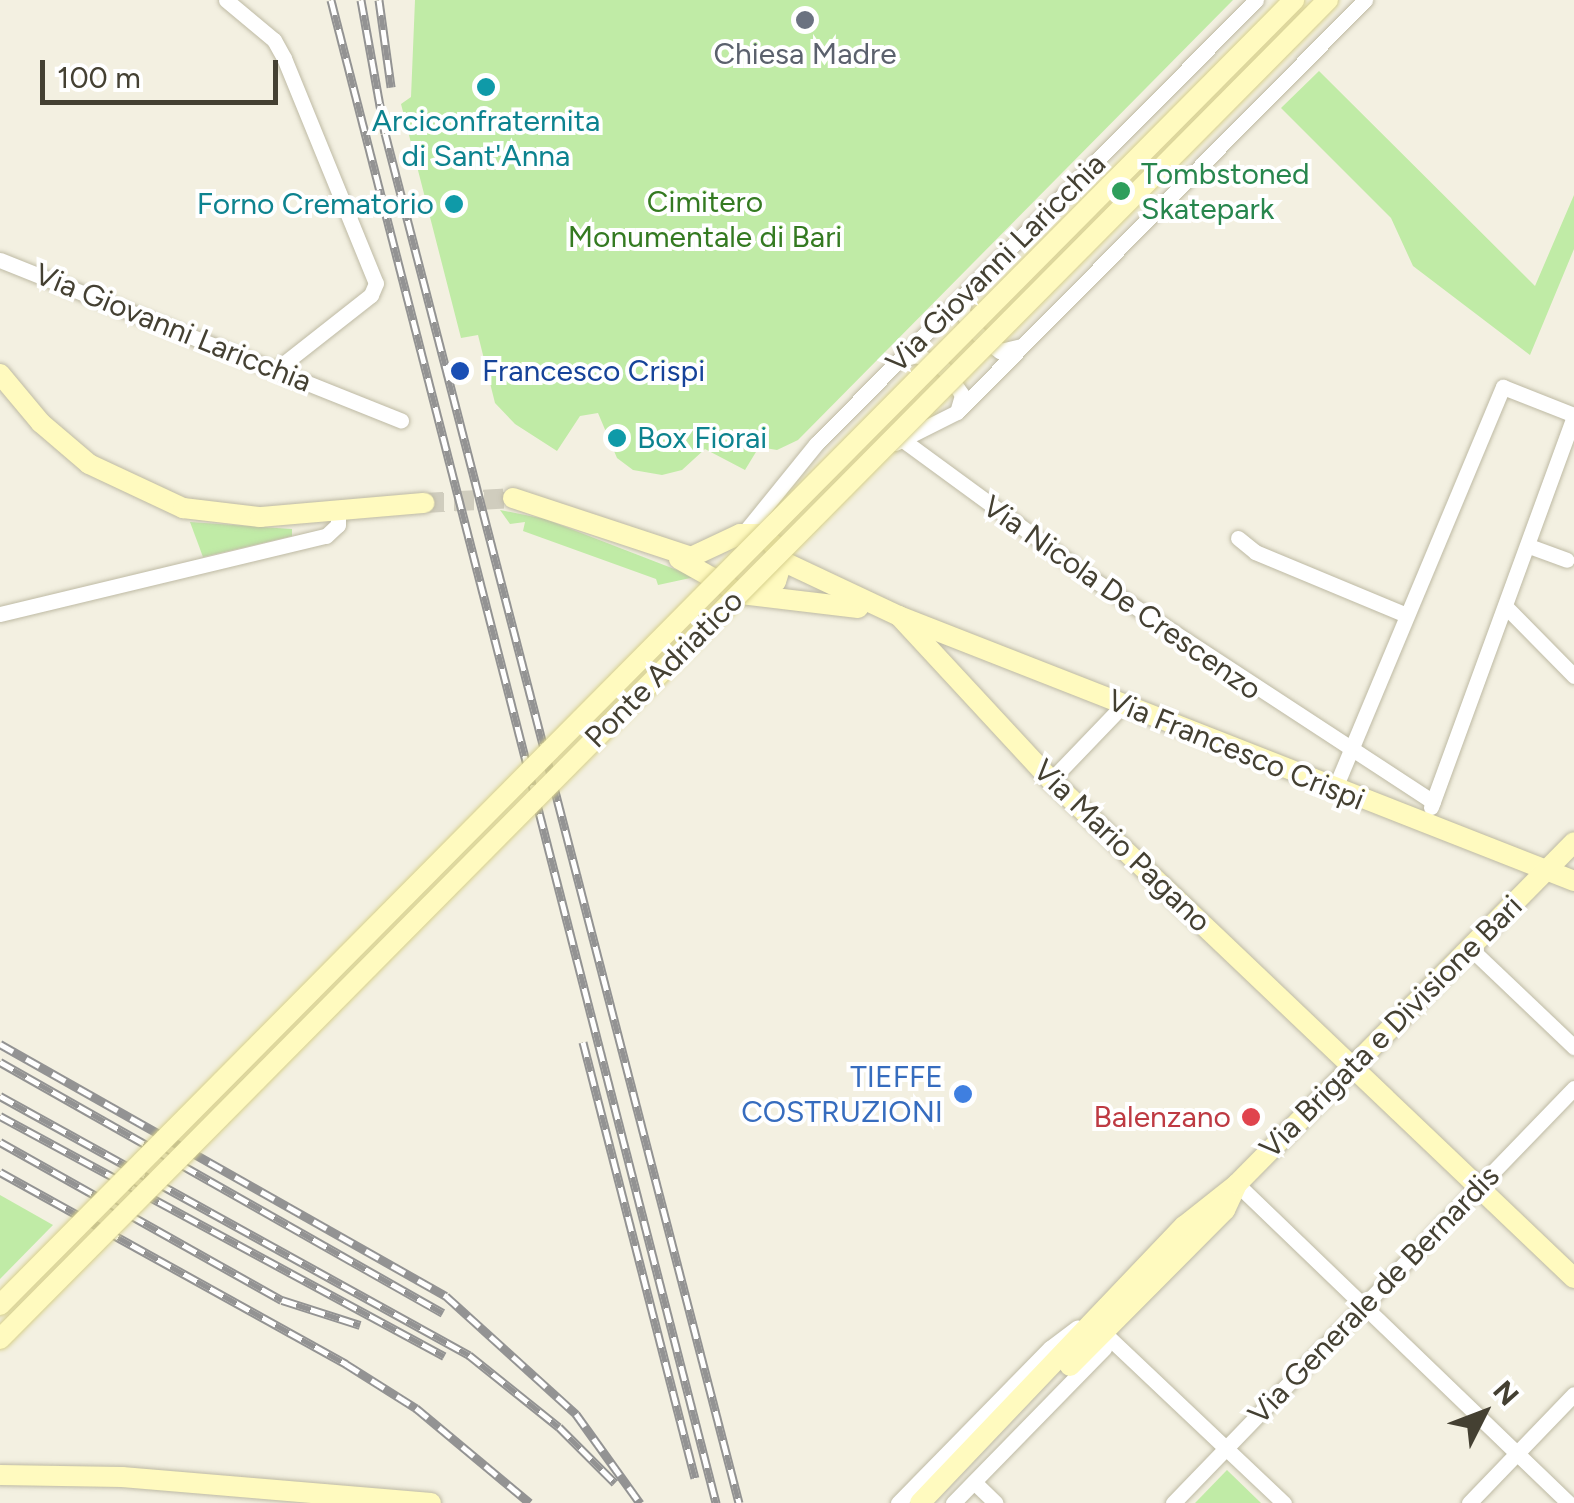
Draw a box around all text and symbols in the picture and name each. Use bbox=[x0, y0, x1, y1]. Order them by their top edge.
marker: Chiesa Madre bbox=[794, 9, 816, 31]
place label: Chiesa Madre bbox=[713, 36, 897, 72]
scale bar bbox=[45, 40, 282, 102]
text: 100 m bbox=[57, 59, 141, 96]
marker: Arciconfraternita di Sant'Anna bbox=[475, 76, 497, 98]
place label: Arciconfraternita di Sant'Anna bbox=[372, 103, 600, 174]
street label: Via Giovanni Laricchia bbox=[879, 146, 1113, 380]
place label: Tombstoned Skatepark bbox=[1141, 156, 1310, 226]
marker: Tombstoned Skatepark bbox=[1110, 180, 1132, 202]
park label: Cimitero Monumentale di Bari bbox=[568, 184, 842, 254]
place label: Forno Crematorio bbox=[197, 186, 434, 222]
marker: Forno Crematorio bbox=[443, 193, 465, 215]
street label: Via Giovanni Laricchia bbox=[29, 256, 317, 400]
place label: Francesco Crispi bbox=[482, 353, 705, 389]
marker: Francesco Crispi bbox=[447, 358, 473, 384]
place label: Box Fiorai bbox=[637, 420, 767, 456]
marker: Box Fiorai bbox=[606, 427, 628, 449]
street label: Via Nicola De Crescenzo bbox=[976, 488, 1268, 708]
street label: Ponte Adriatico bbox=[578, 583, 750, 755]
street label: Via Francesco Crispi bbox=[1102, 682, 1370, 818]
street label: Via Mario Pagano bbox=[1026, 752, 1218, 940]
street label: Via Brigata e Divisione Bari bbox=[1252, 888, 1530, 1166]
place label: TIEFFE COSTRUZIONI bbox=[741, 1059, 943, 1130]
marker: TIEFFE COSTRUZIONI bbox=[952, 1083, 974, 1105]
place label: Balenzano bbox=[1093, 1099, 1231, 1135]
marker: Balenzano bbox=[1240, 1106, 1262, 1128]
street label: Via Generale de Bernardis bbox=[1241, 1158, 1507, 1432]
north arrow bbox=[1434, 1363, 1534, 1463]
text: N bbox=[1486, 1374, 1526, 1412]

